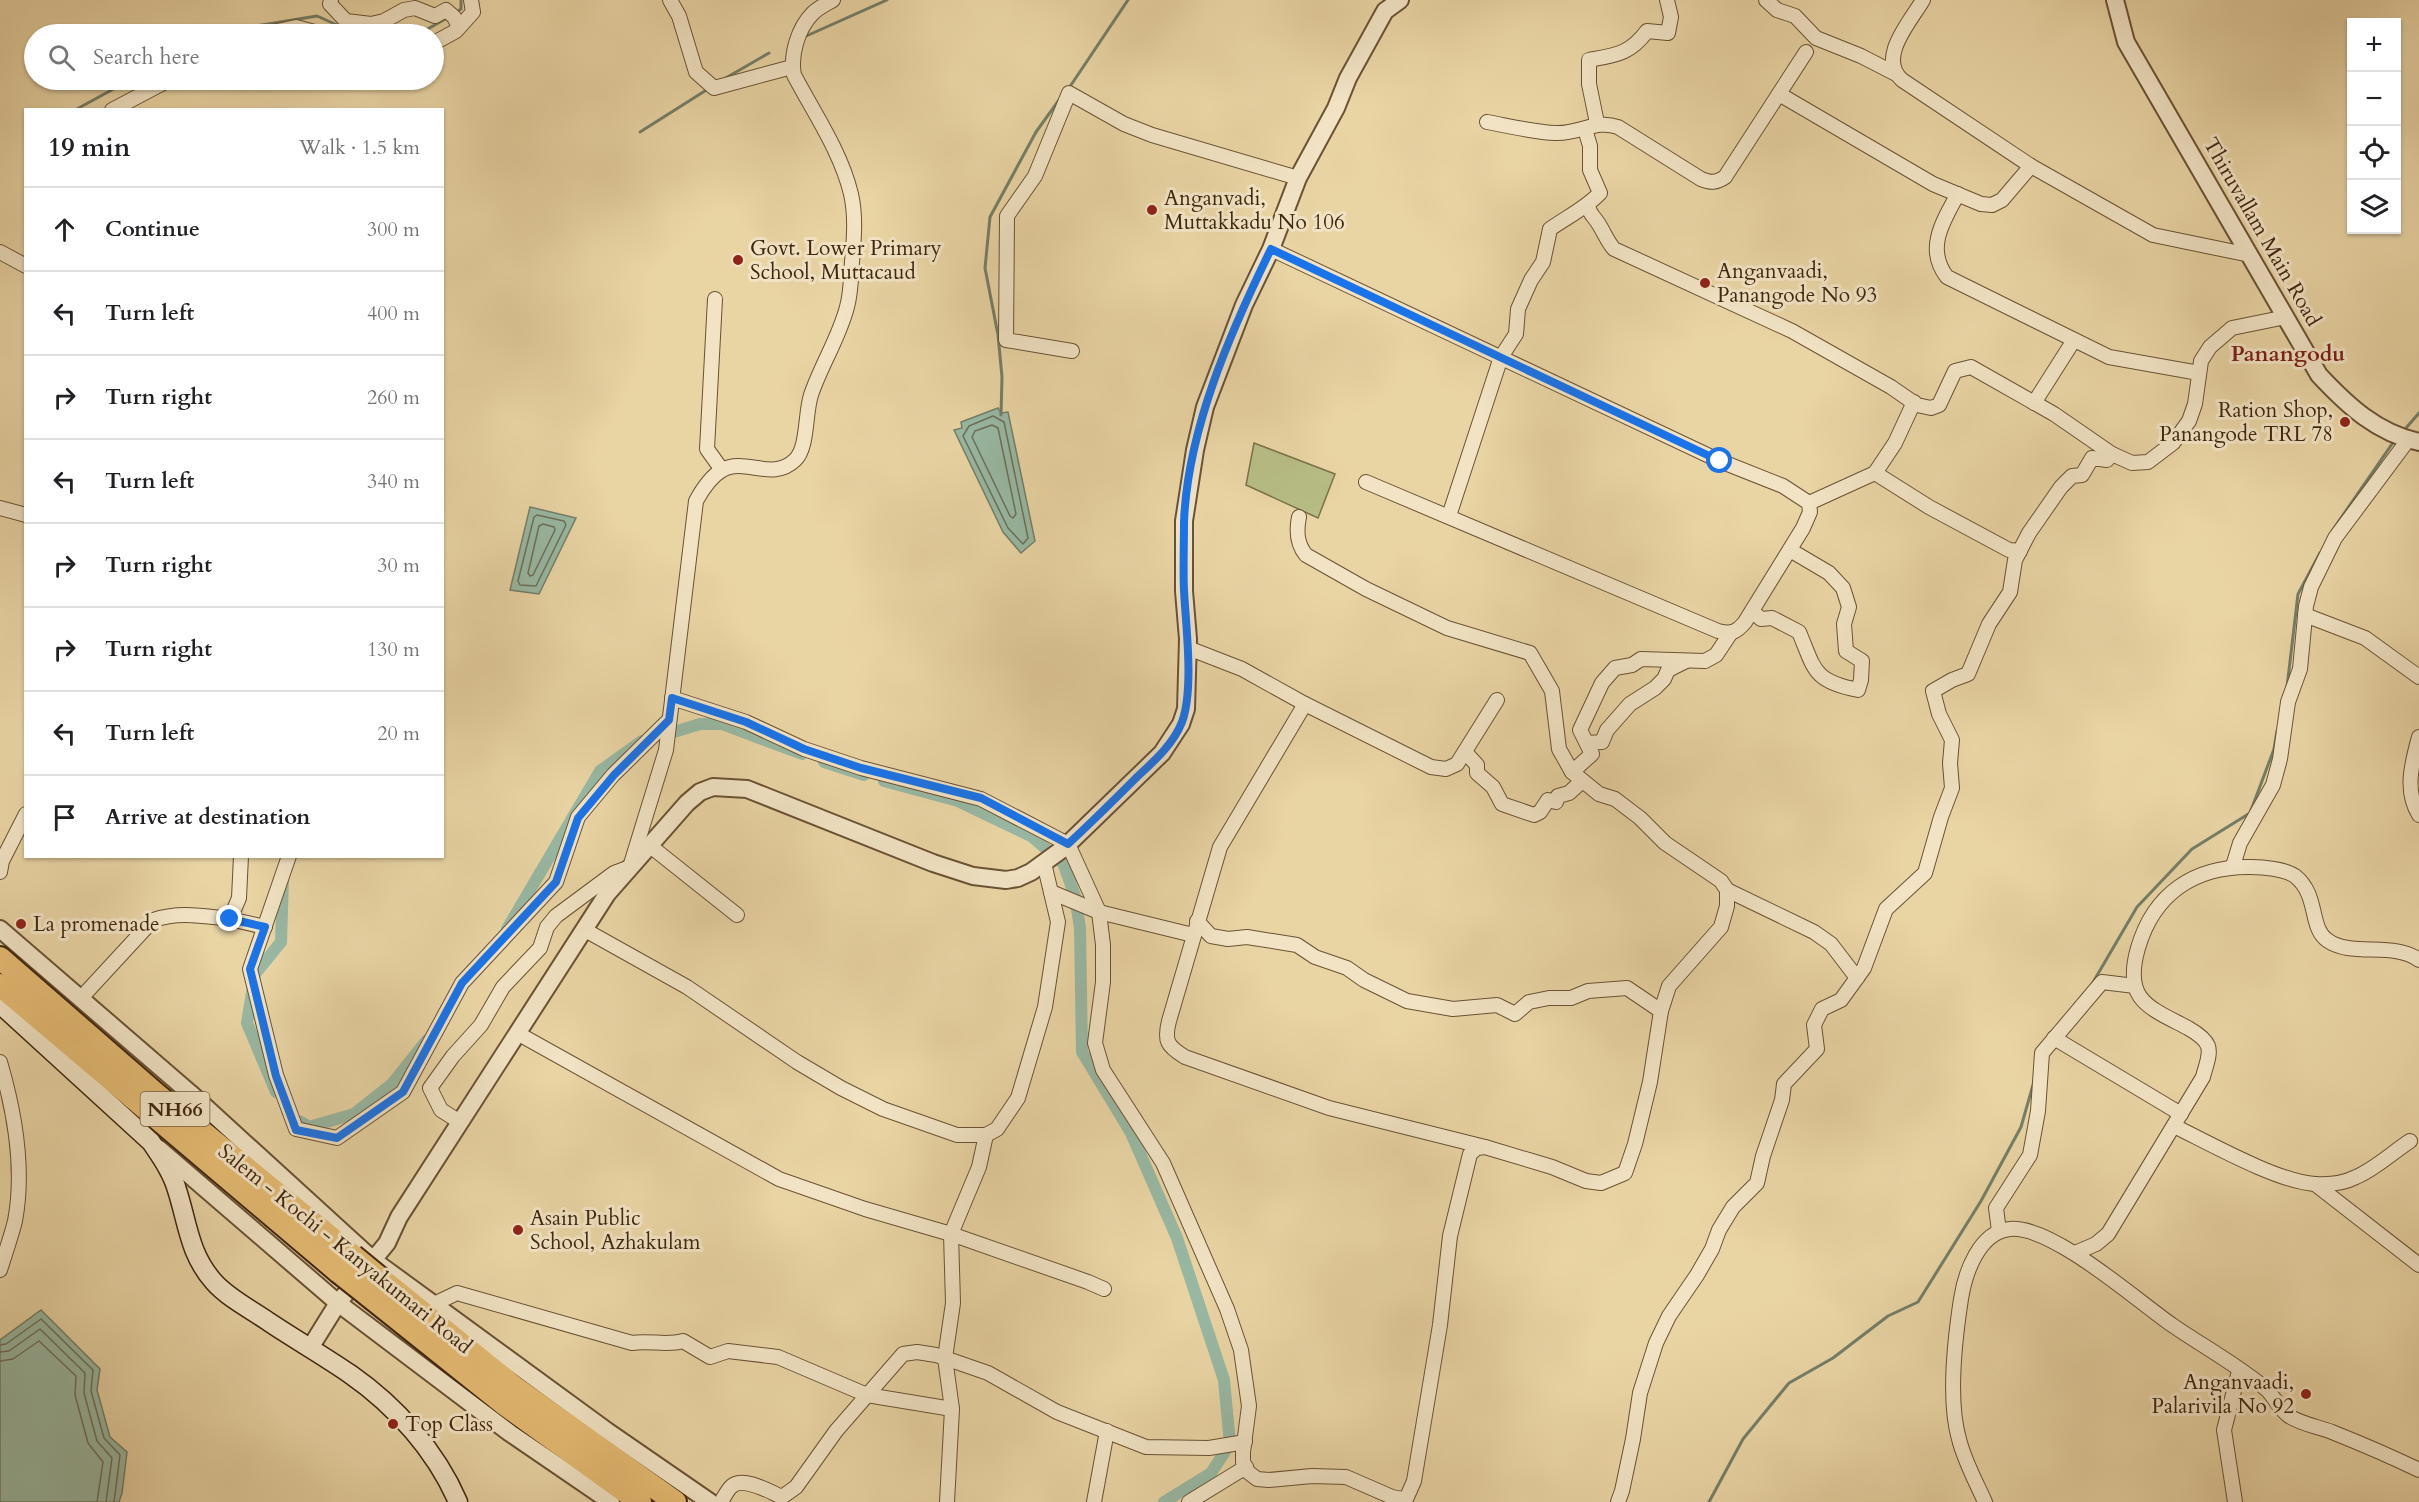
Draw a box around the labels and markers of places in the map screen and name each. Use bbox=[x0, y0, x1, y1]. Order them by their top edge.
place label: Anganvadi, Muttakkadu No 106 bbox=[1164, 184, 1345, 237]
marker: Anganvadi, Muttakkadu No 106 bbox=[1145, 203, 1159, 217]
place label: Govt. Lower Primary School, Muttacaud bbox=[750, 234, 942, 287]
marker: Govt. Lower Primary School, Muttacaud bbox=[731, 253, 745, 267]
place label: Anganvaadi, Panangode No 93 bbox=[1717, 257, 1877, 310]
marker: Anganvaadi, Panangode No 93 bbox=[1698, 276, 1712, 290]
place label: Ration Shop, Panangode TRL 78 bbox=[2159, 396, 2333, 449]
marker: Ration Shop, Panangode TRL 78 bbox=[2338, 415, 2352, 429]
place label: La promenade bbox=[33, 910, 160, 939]
marker: La promenade bbox=[14, 917, 28, 931]
place label: Asain Public School, Azhakulam bbox=[530, 1204, 701, 1257]
marker: Asain Public School, Azhakulam bbox=[511, 1223, 525, 1237]
place label: Anganvaadi, Palarivila No 92 bbox=[2152, 1368, 2294, 1421]
marker: Anganvaadi, Palarivila No 92 bbox=[2299, 1387, 2313, 1401]
place label: Top Class bbox=[405, 1410, 493, 1439]
marker: Top Class bbox=[386, 1417, 400, 1431]

